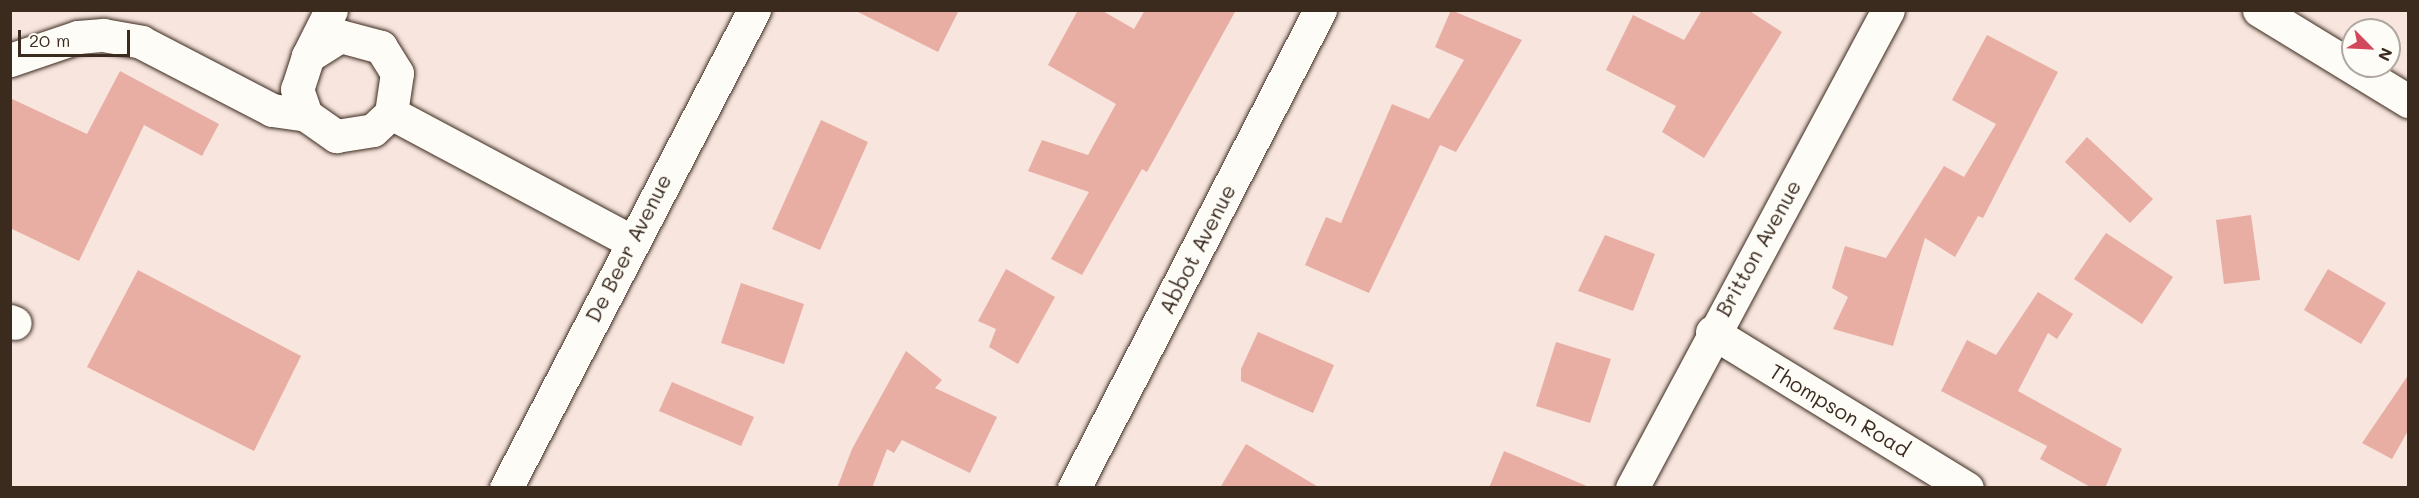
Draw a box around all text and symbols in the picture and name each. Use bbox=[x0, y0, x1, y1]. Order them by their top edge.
scale bar bbox=[21, 18, 134, 56]
north arrow bbox=[2341, 18, 2401, 78]
text: 20 m bbox=[29, 28, 70, 52]
text: N bbox=[2374, 45, 2398, 65]
street label: De Beer Avenue bbox=[580, 170, 676, 326]
street label: Britton Avenue bbox=[1710, 175, 1806, 321]
street label: Abbot Avenue bbox=[1153, 180, 1241, 318]
street label: Thompson Road bbox=[1765, 358, 1915, 462]

